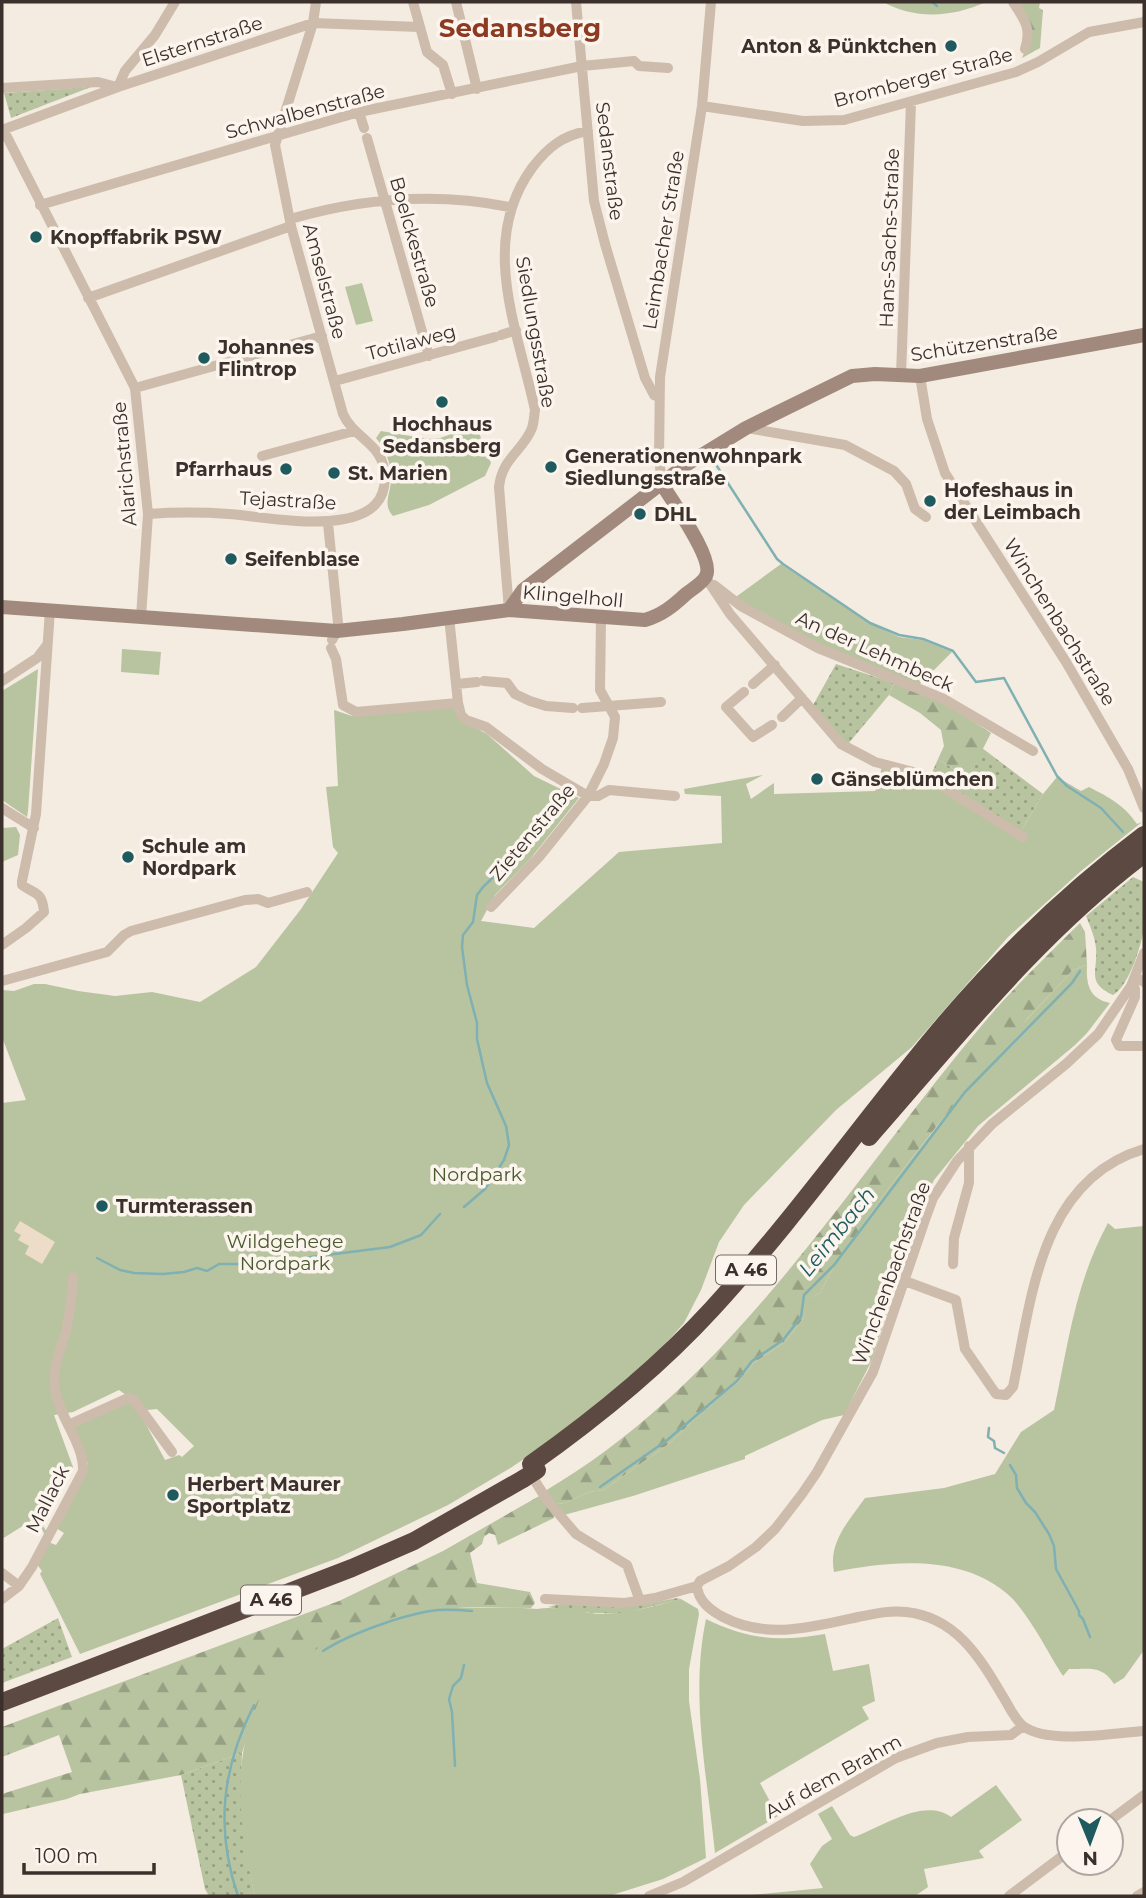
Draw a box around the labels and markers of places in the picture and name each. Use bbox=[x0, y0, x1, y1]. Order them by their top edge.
place label: Anton & Pünktchen bbox=[740, 35, 937, 58]
marker: Anton & Pünktchen bbox=[943, 38, 959, 54]
place label: Knopffabrik PSW bbox=[50, 226, 222, 249]
marker: Knopffabrik PSW bbox=[28, 229, 44, 245]
place label: Johannes Flintrop bbox=[217, 336, 314, 381]
marker: Johannes Flintrop bbox=[196, 350, 212, 366]
marker: Hochhaus Sedansberg bbox=[434, 394, 450, 410]
place label: Hochhaus Sedansberg bbox=[383, 413, 501, 458]
place label: Generationenwohnpark Siedlungsstraße bbox=[565, 445, 803, 490]
place label: Pfarrhaus bbox=[175, 458, 272, 481]
marker: Generationenwohnpark Siedlungsstraße bbox=[543, 459, 559, 475]
marker: Pfarrhaus bbox=[278, 461, 294, 477]
place label: St. Marien bbox=[348, 462, 448, 485]
marker: St. Marien bbox=[326, 465, 342, 481]
place label: Hofeshaus in der Leimbach bbox=[944, 479, 1081, 524]
marker: Hofeshaus in der Leimbach bbox=[922, 493, 938, 509]
place label: DHL bbox=[654, 503, 697, 526]
marker: DHL bbox=[632, 506, 648, 522]
place label: Seifenblase bbox=[245, 548, 360, 571]
marker: Seifenblase bbox=[223, 551, 239, 567]
place label: Gänseblümchen bbox=[831, 768, 994, 791]
marker: Gänseblümchen bbox=[809, 771, 825, 787]
place label: Schule am Nordpark bbox=[142, 835, 246, 880]
marker: Schule am Nordpark bbox=[120, 849, 136, 865]
place label: Turmterassen bbox=[116, 1195, 253, 1218]
marker: Turmterassen bbox=[94, 1198, 110, 1214]
place label: Herbert Maurer Sportplatz bbox=[187, 1473, 341, 1518]
marker: Herbert Maurer Sportplatz bbox=[165, 1487, 181, 1503]

